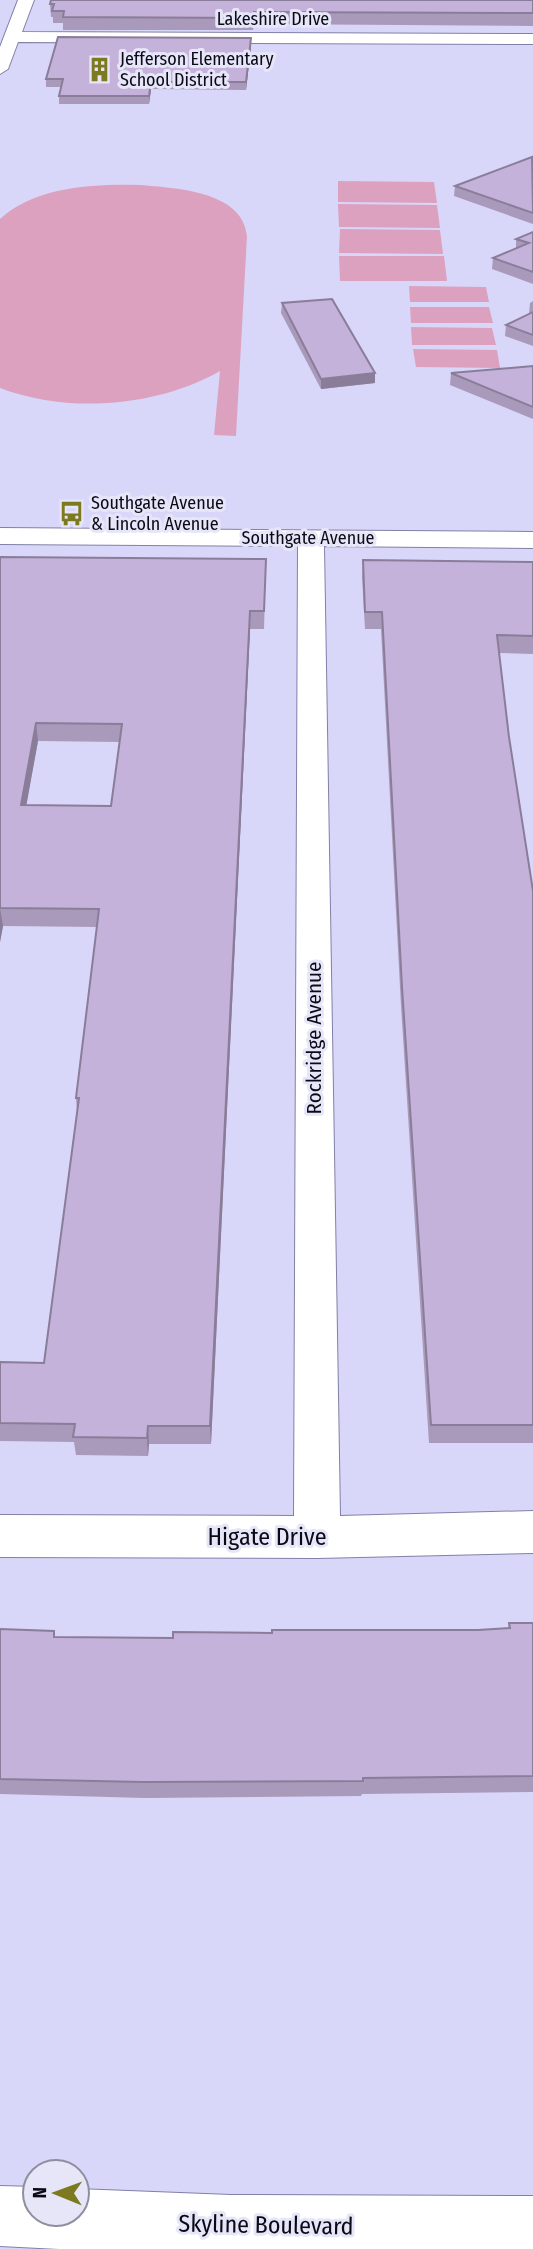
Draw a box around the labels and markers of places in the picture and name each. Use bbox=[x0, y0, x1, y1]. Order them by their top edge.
place label: Jefferson Elementary School District bbox=[120, 48, 273, 91]
building icon: Jefferson Elementary School District bbox=[86, 55, 114, 83]
place label: Southgate Avenue & Lincoln Avenue bbox=[91, 492, 224, 535]
bus stop icon: Southgate Avenue & Lincoln Avenue bbox=[57, 499, 85, 527]

